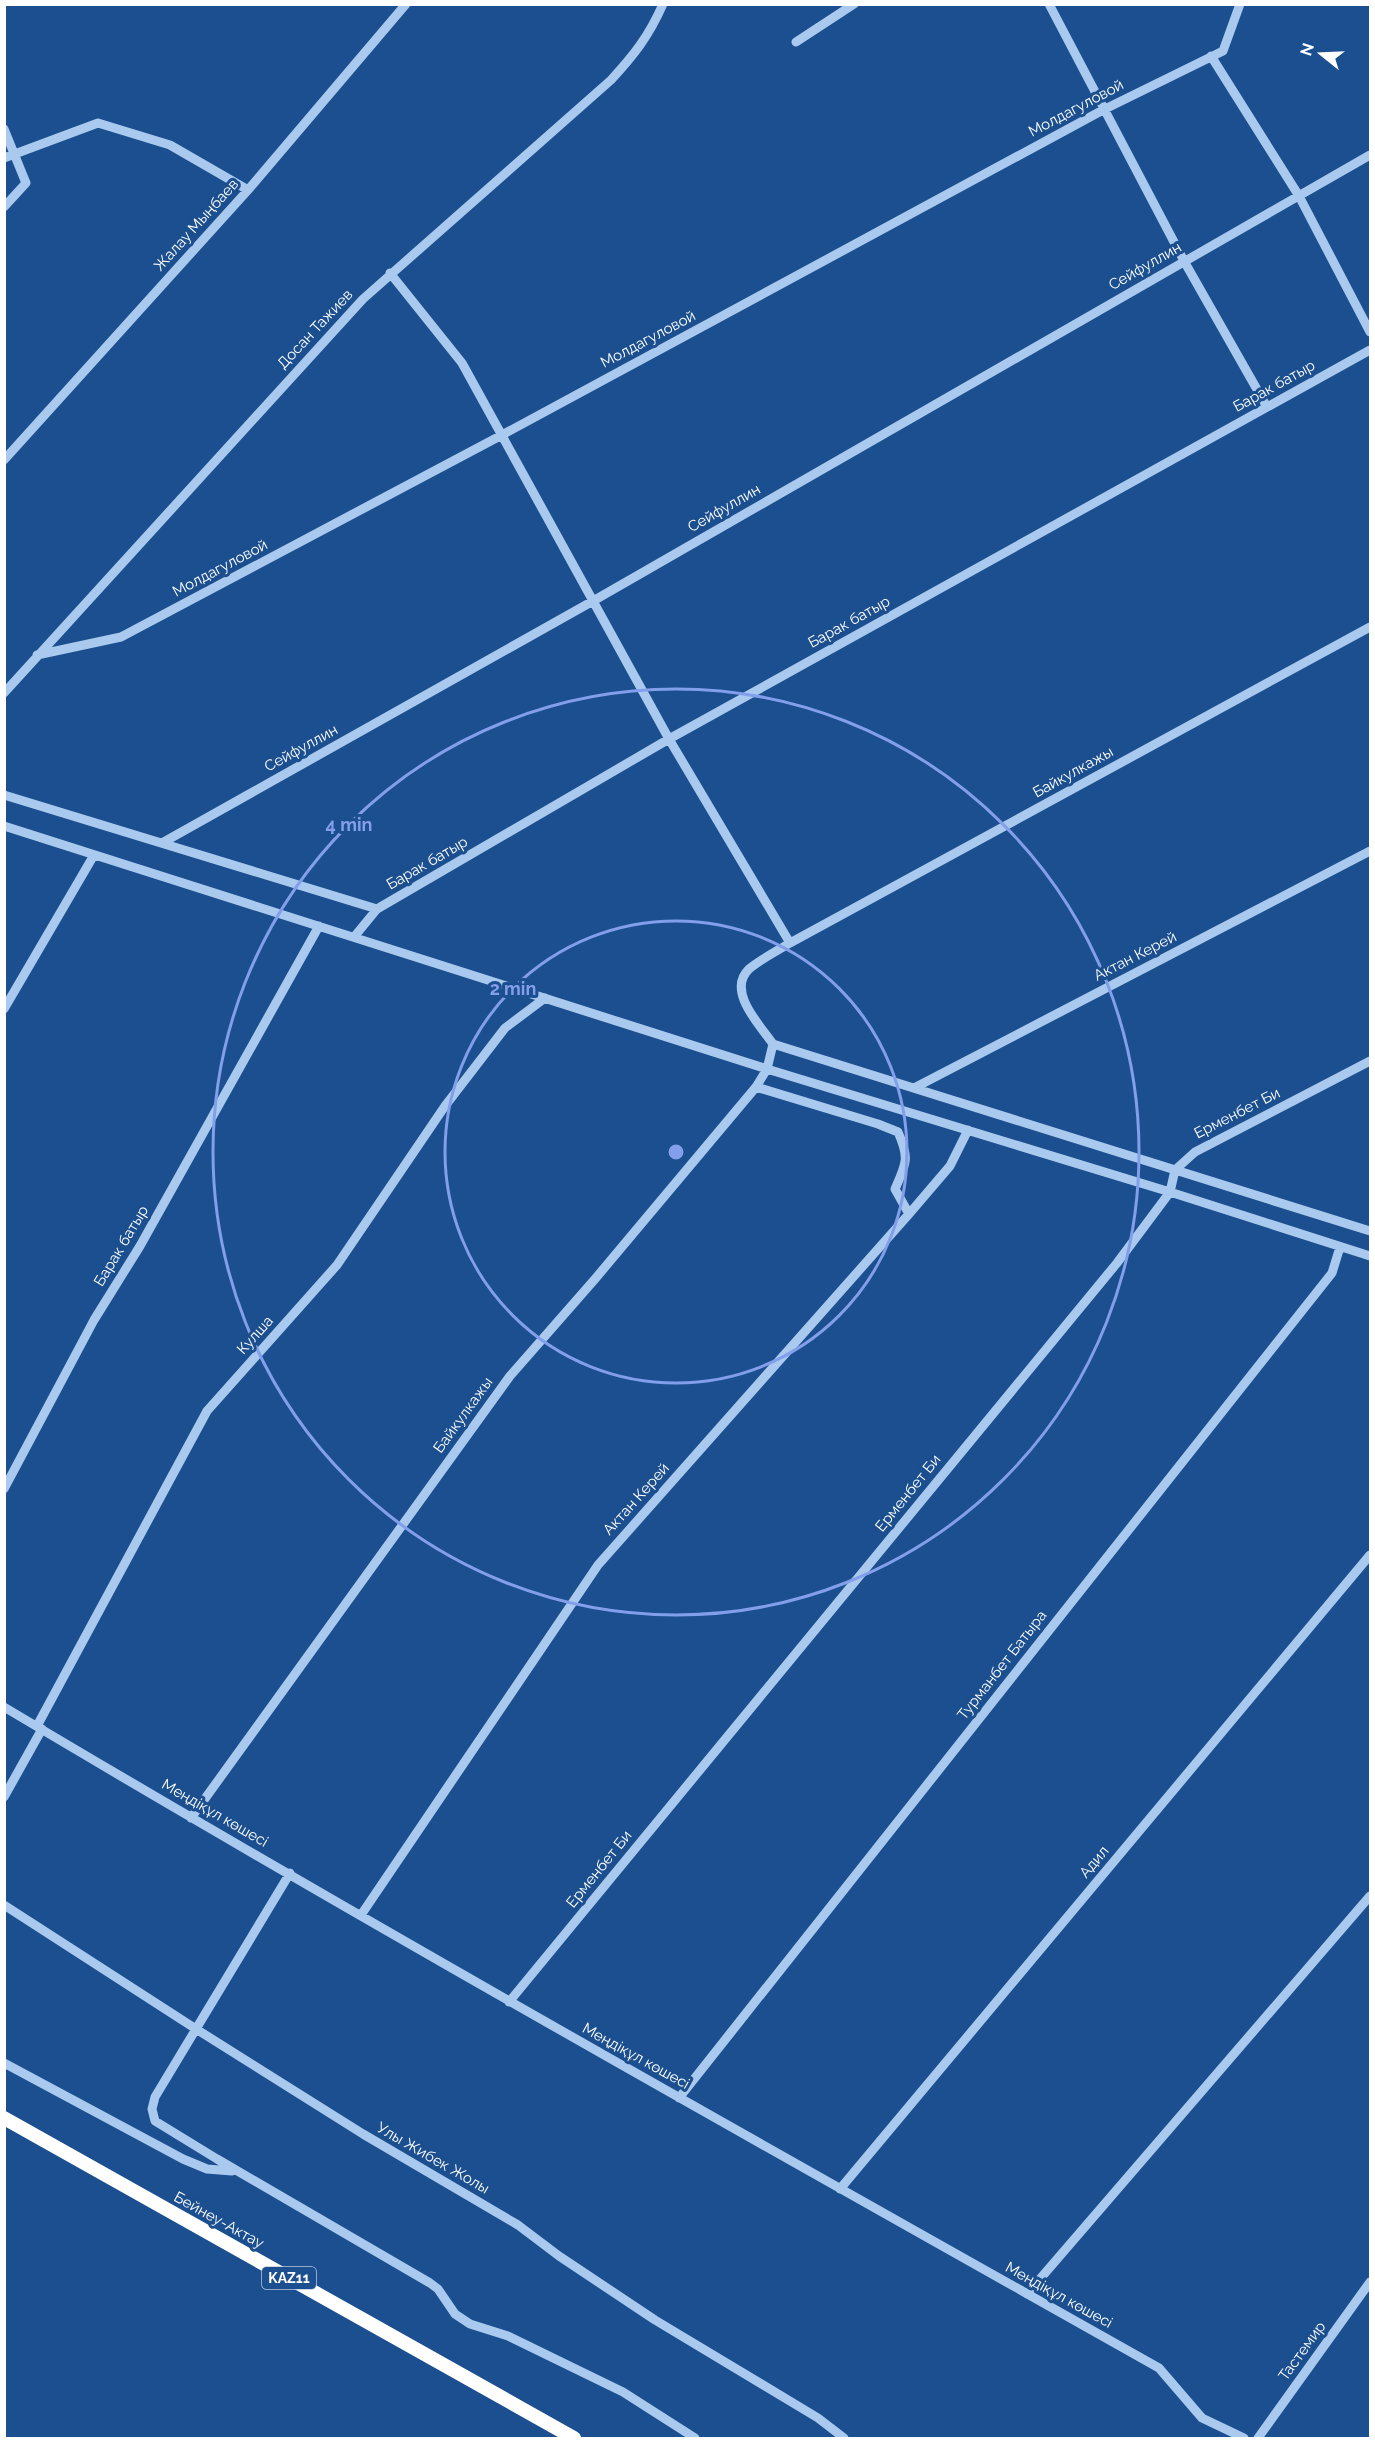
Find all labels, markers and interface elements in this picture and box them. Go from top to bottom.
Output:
north arrow [1291,24,1351,84]
text: N [1296,41,1318,58]
street label: Молдагуловой [1025,75,1127,141]
street label: Жалау Мыңбаев [150,175,242,275]
street label: Сейфуллин [1105,238,1185,294]
street label: Досан Тажиев [274,286,356,372]
street label: Молдагуловой [597,306,699,372]
street label: Барак батыр [1230,356,1318,416]
street label: Сейфуллин [684,480,764,536]
street label: Молдагуловой [169,535,271,601]
street label: Барак батыр [805,592,893,652]
street label: Сейфуллин [261,720,341,776]
street label: Байкулкажы [1030,742,1116,802]
text: 4 min [326,814,372,835]
street label: Барак батыр [383,833,471,893]
street label: Актан Керей [1091,927,1179,985]
text: 2 min [490,978,536,999]
street label: Ерменбет Би [1191,1084,1283,1142]
centre of rings [666,1142,686,1162]
street label: Барак батыр [90,1202,152,1290]
street label: Кулша [233,1312,277,1358]
street label: Байкулкажы [429,1374,497,1456]
street label: Ерменбет Би [871,1451,945,1535]
street label: Актан Керей [599,1459,673,1539]
street label: Турманбет Батыра [954,1607,1050,1723]
street label: Меңдіқұл көшесі [159,1775,271,1851]
street label: Ерменбет Би [562,1827,636,1911]
street label: Адил [1075,1842,1113,1882]
street label: Меңдіқұл көшесі [579,2019,693,2093]
street label: Улы Жибек Жолы [374,2118,492,2198]
street label: Бейнеу-Актау [171,2188,267,2252]
street label: Меңдіқұл көшесі [1002,2258,1116,2332]
road number: KAZ11 [262,2267,316,2289]
street label: Тастемир [1275,2318,1329,2384]

